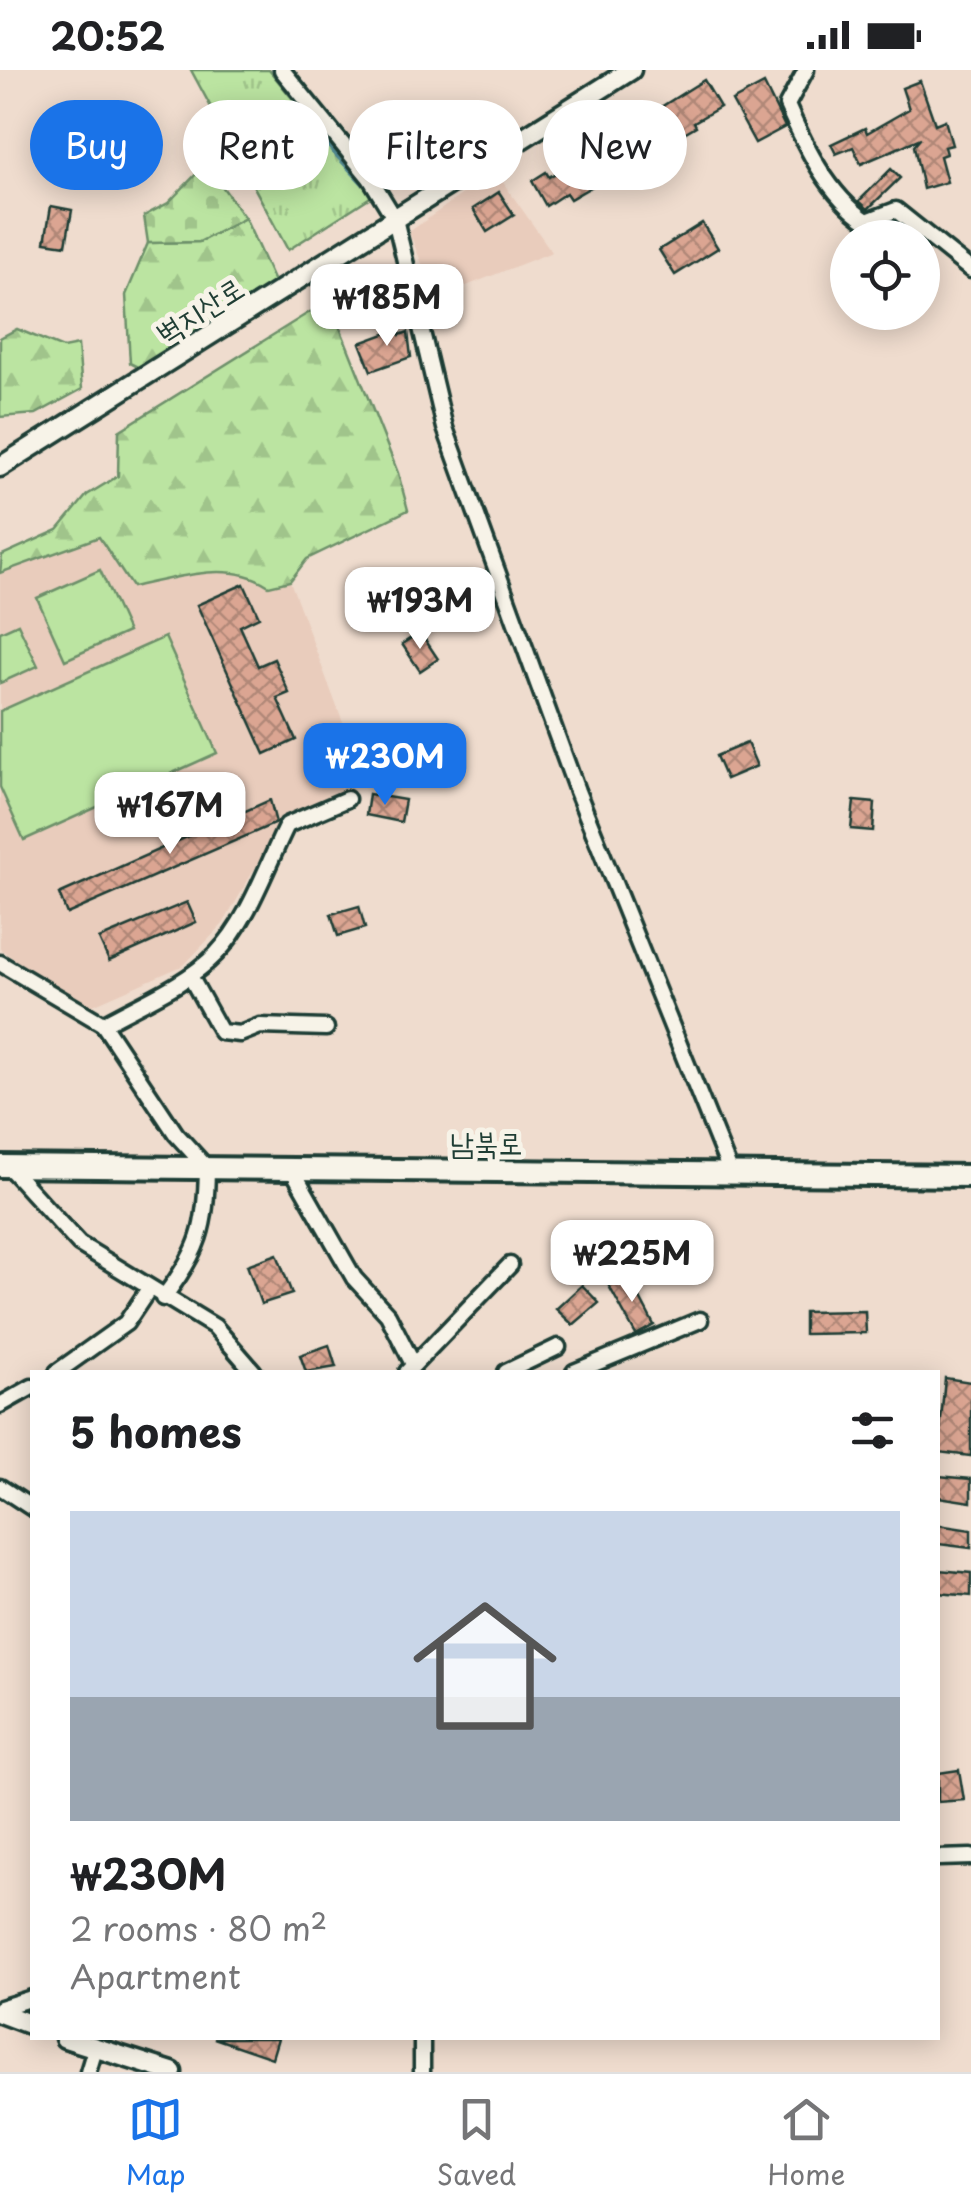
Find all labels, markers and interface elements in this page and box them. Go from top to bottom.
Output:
text: 20:52 [50,7,165,64]
chip: Buy [30,100,163,190]
chip: Rent [183,100,329,190]
chip: Filters [349,100,523,190]
chip: New [543,100,687,190]
map controls [830,220,940,330]
button: locate [830,220,940,330]
street label: 벽지산로 [146,264,252,354]
pin: ₩185M [317,264,457,349]
text: ₩185M [332,272,442,320]
pin: ₩193M [350,567,490,652]
text: ₩193M [367,575,473,623]
pin: ₩230M [315,723,455,808]
text: ₩230M [325,731,445,779]
pin: ₩167M [100,772,240,857]
text: ₩167M [116,780,224,828]
street label: 남북로 [450,1119,522,1164]
pin: ₩225M [562,1220,702,1305]
text: ₩225M [573,1228,691,1276]
text: 5 homes [70,1399,242,1462]
icon: filters [845,1403,900,1458]
icon: home [395,1576,575,1756]
text: ₩230M [70,1841,227,1904]
text: 2 rooms · 80 m² [70,1904,327,1952]
text: Apartment [70,1952,241,2000]
tab: Map [126,2092,185,2195]
tab: Saved [437,2092,516,2195]
tab: Home [767,2092,845,2195]

